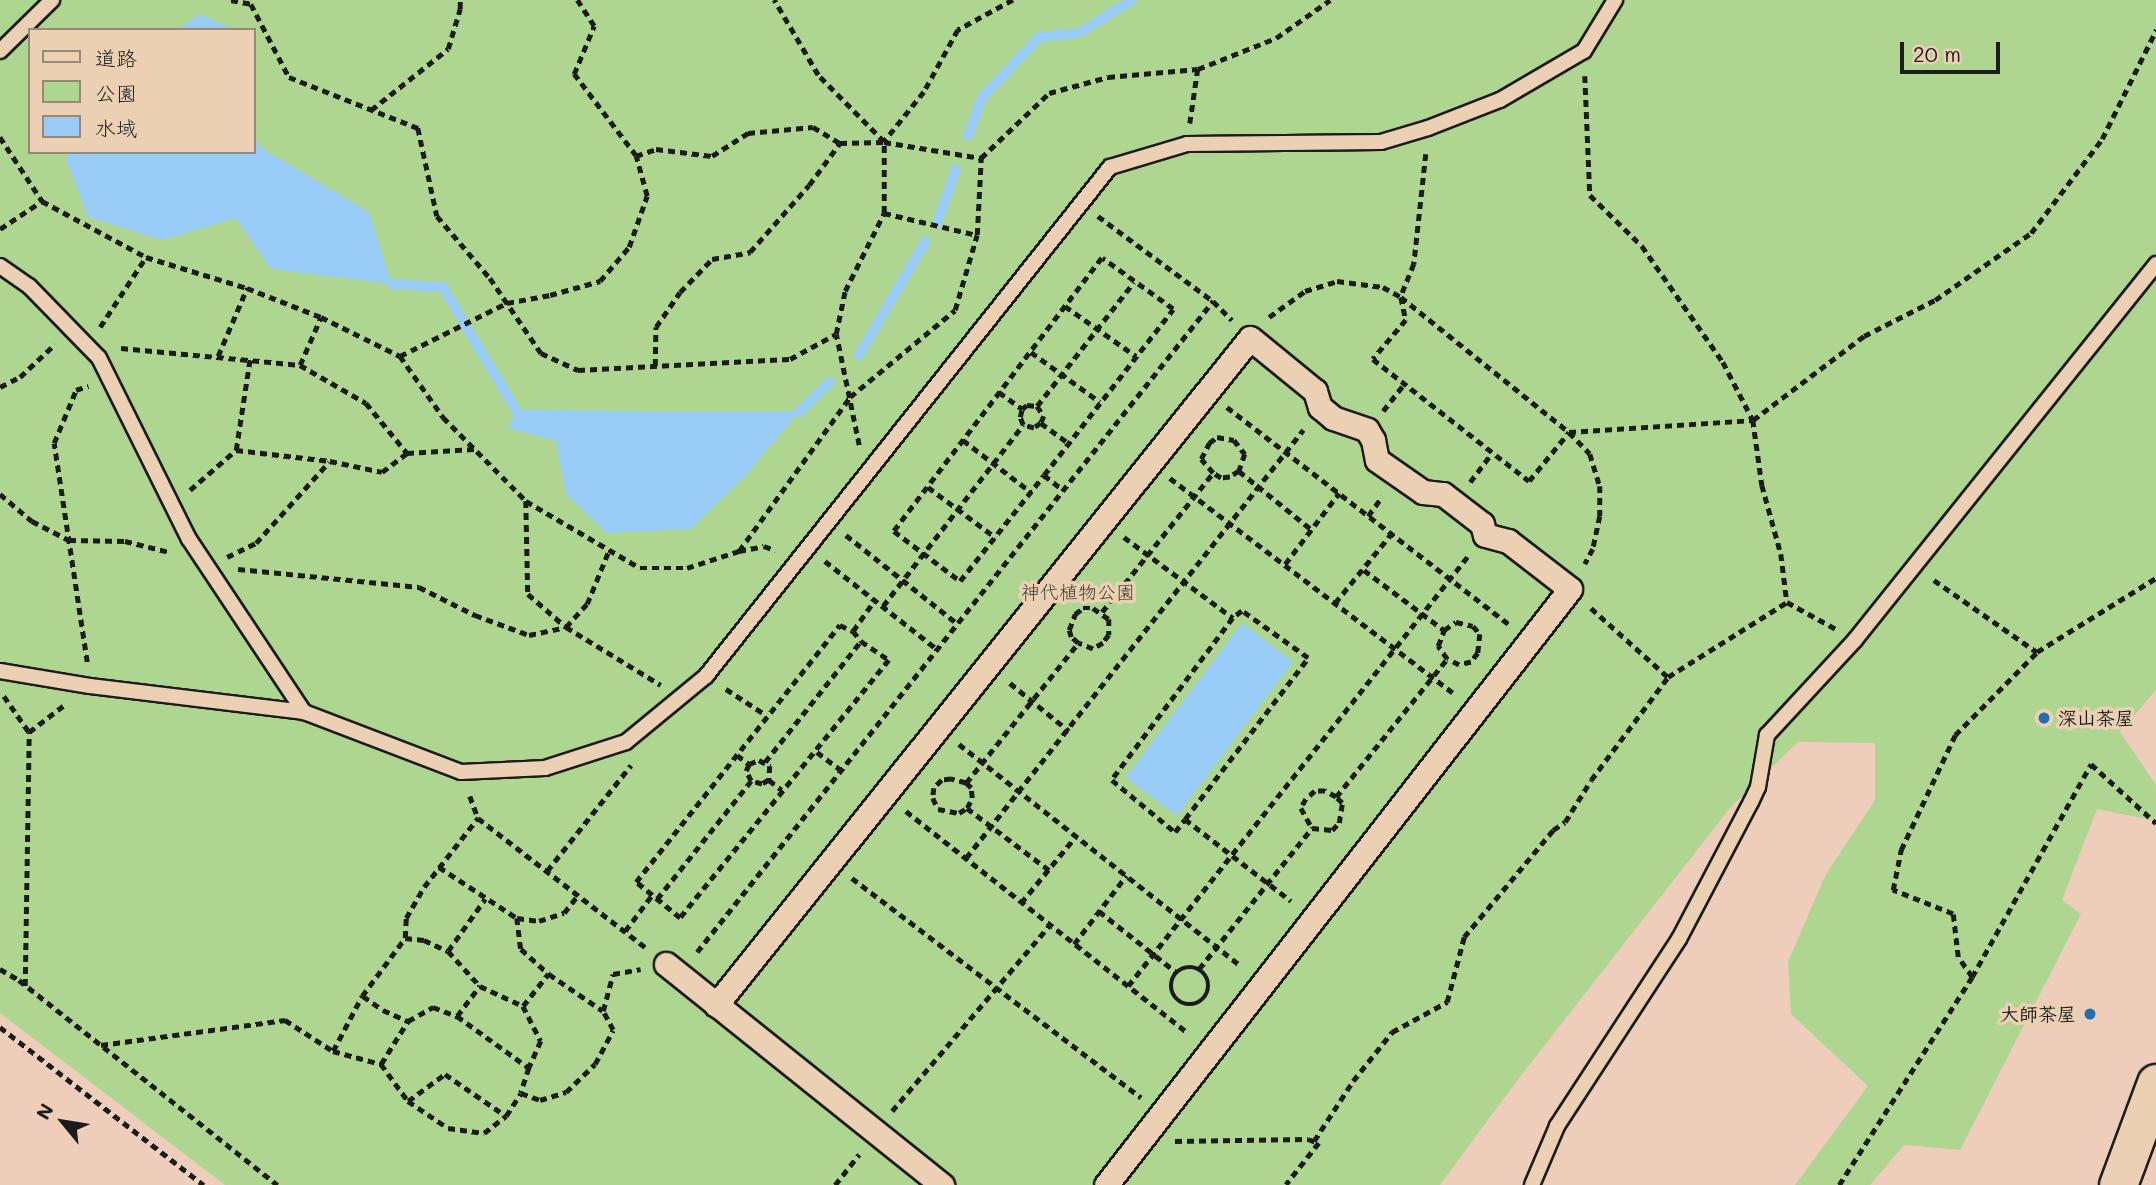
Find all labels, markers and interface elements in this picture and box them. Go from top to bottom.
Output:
legend [28,28,256,154]
scale bar [1904,28,2004,72]
text: 20 m [1913,40,1961,67]
text: 道路 [95,44,137,71]
text: 公園 [95,79,137,106]
text: 水域 [95,114,137,141]
park label: 神代植物公園 [1021,581,1135,603]
place label: 深山茶屋 [2058,707,2134,729]
marker: 深山茶屋 [2036,710,2052,726]
place label: 大師茶屋 [2000,1003,2076,1025]
marker: 大師茶屋 [2082,1006,2098,1022]
north arrow [28,1087,98,1157]
text: N [30,1099,59,1124]

